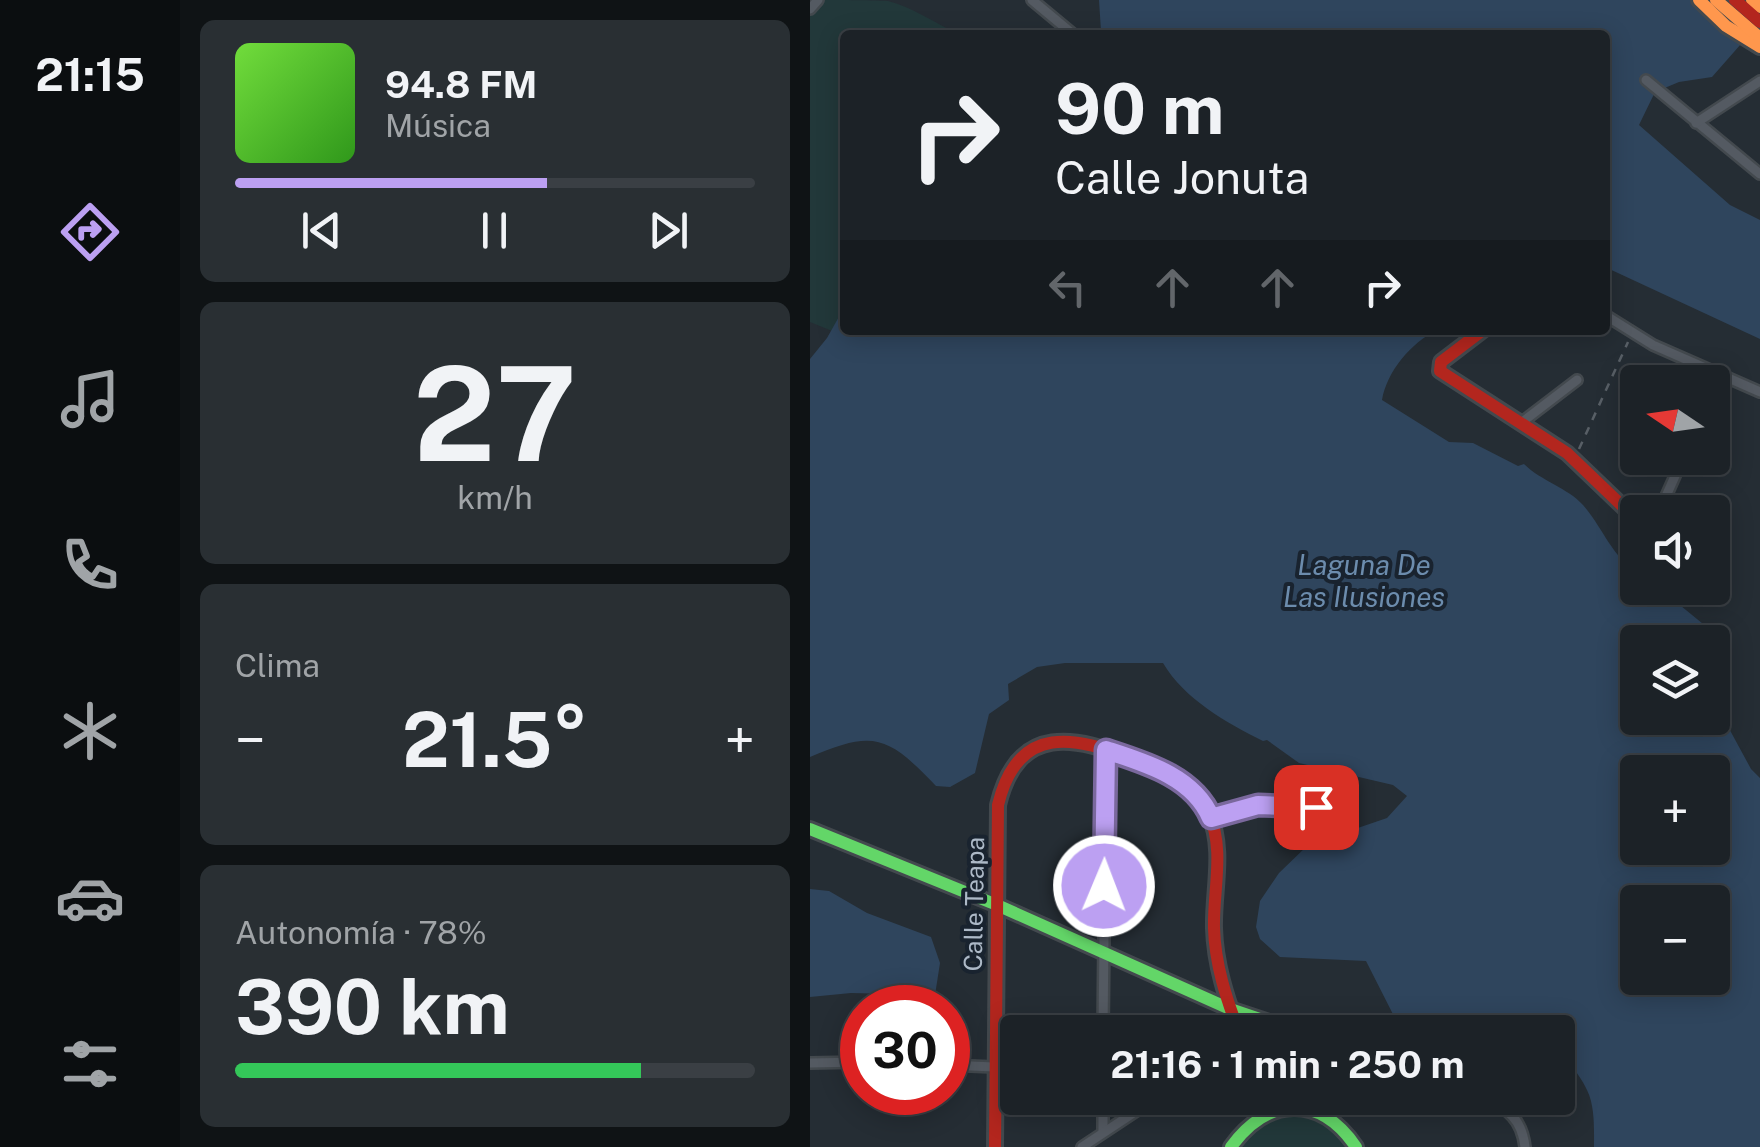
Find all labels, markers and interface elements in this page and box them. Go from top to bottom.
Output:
text: 21:15 [35,48,145,101]
text: 94.8 FM [385,62,537,107]
text: 90 m [1055,67,1225,150]
icon: right [890,70,1020,200]
text: Música [385,107,491,144]
text: Calle Jonuta [1055,151,1309,204]
icon: directions [55,197,125,267]
icon: previous [294,203,349,258]
icon: pause [467,203,522,258]
icon: next [641,203,696,258]
icon: left [1040,260,1095,315]
icon: ahead [1145,260,1200,315]
icon: ahead [1250,260,1305,315]
icon: right [1355,260,1410,315]
text: 27 [413,338,577,490]
icon: music [55,364,125,434]
north arrow [1620,365,1730,475]
map controls [1620,365,1730,995]
text: km/h [457,479,533,516]
button: sound [1620,495,1730,605]
icon: phone [55,530,125,600]
water label: Laguna De Las Ilusiones [1283,548,1445,613]
button: layers [1620,625,1730,735]
text: Clima [235,647,320,684]
icon: climate [55,696,125,766]
text: 21.5° [402,696,588,784]
text: − [235,708,266,772]
text: + [725,708,755,772]
button: + [1620,755,1730,865]
pin [1274,765,1359,850]
icon: arrive [1289,780,1344,835]
position arrow [1052,834,1156,938]
street label: Calle Teapa [958,836,990,972]
icon: car [55,863,125,933]
button: − [1620,885,1730,995]
text: Autonomía · 78% [235,914,487,951]
text: 390 km [235,963,510,1051]
speed limit sign: 30 [840,985,970,1115]
icon: filters [55,1029,125,1099]
text: 21:16 · 1 min · 250 m [1110,1042,1465,1087]

